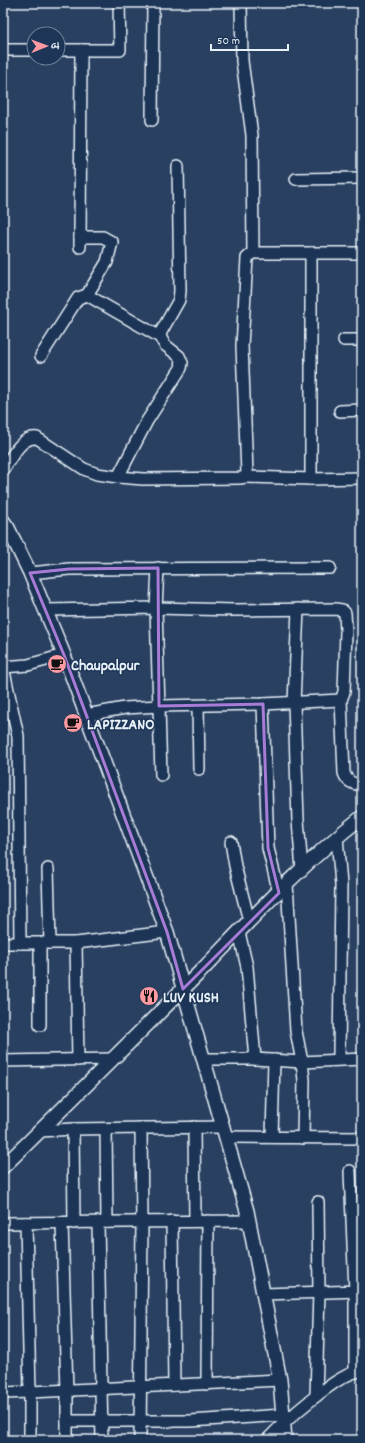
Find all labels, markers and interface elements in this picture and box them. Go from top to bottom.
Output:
north arrow [26,26,66,66]
scale bar [211,26,288,52]
text: 50 m [217,33,240,50]
text: उ [46,42,62,50]
cafe icon: Chaupalpur [46,653,68,675]
place label: Chaupalpur [71,655,141,678]
cafe icon: LAPIZZANO [62,712,84,734]
place label: LAPIZZANO [87,714,154,737]
restaurant icon: LUV KUSH [138,985,160,1007]
place label: LUV KUSH [163,987,219,1010]

